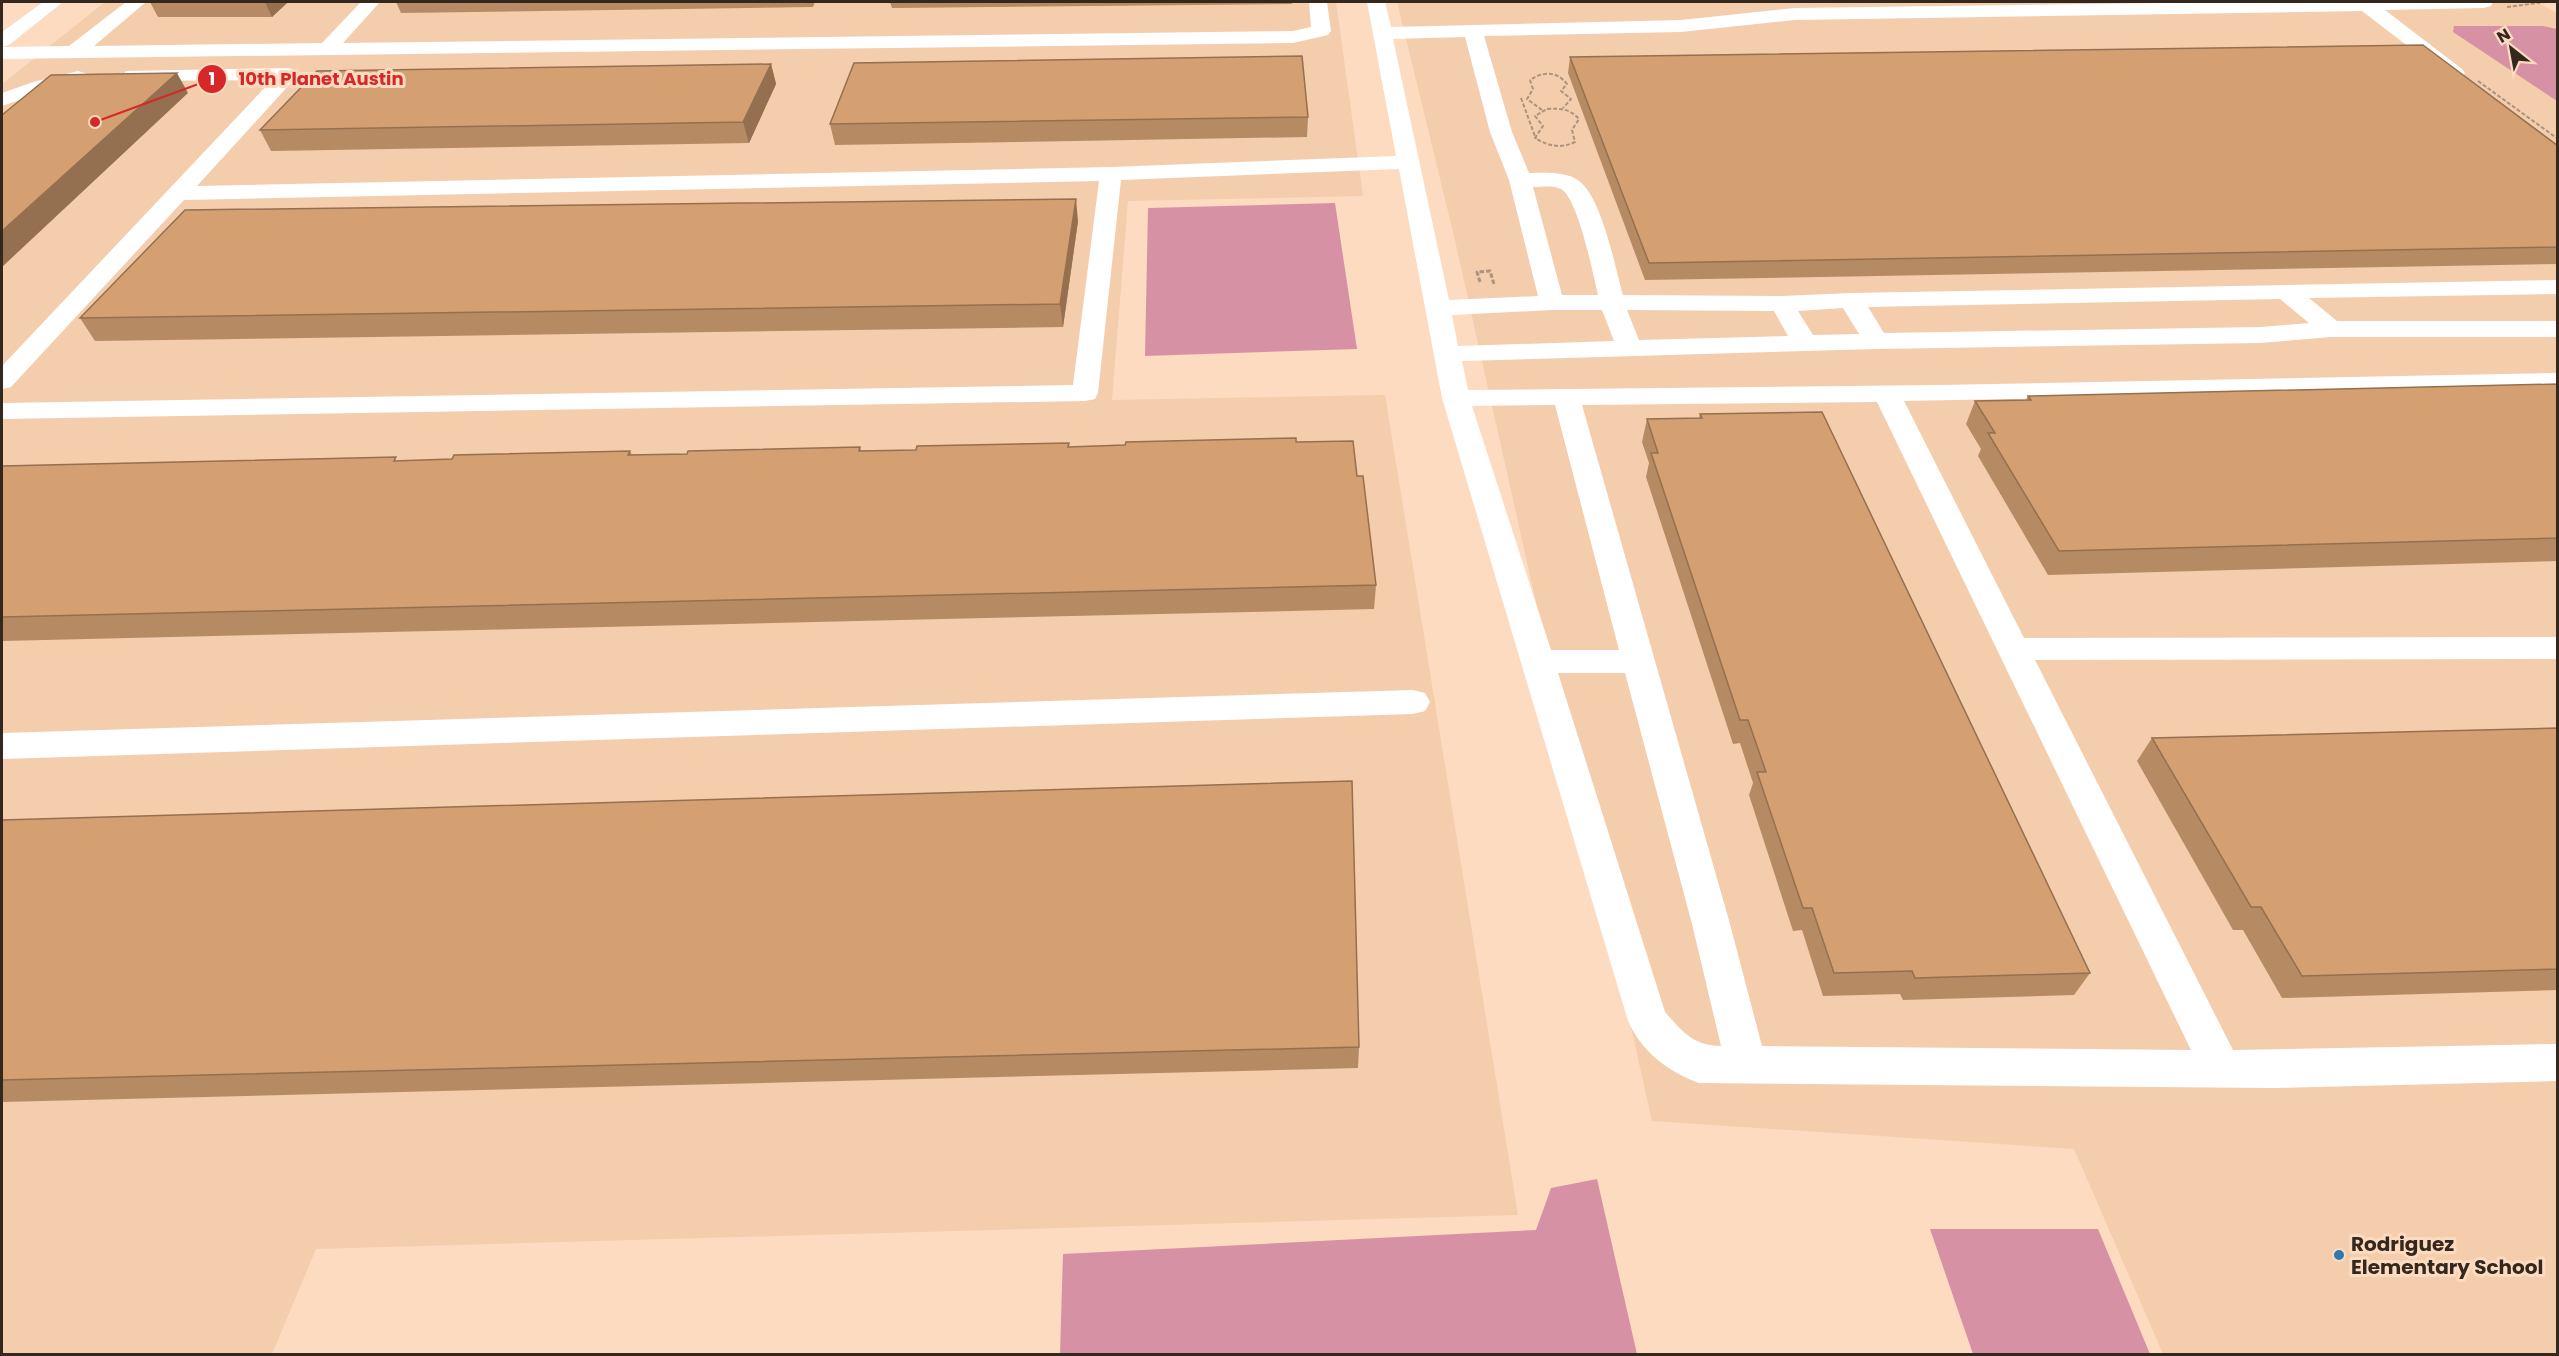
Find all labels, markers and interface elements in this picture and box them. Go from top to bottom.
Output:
north arrow [2481,18,2541,78]
text: N [2492,23,2515,49]
callout: 10th Planet Austin [197,61,416,97]
text: 1 [209,66,215,91]
text: 10th Planet Austin [238,66,404,91]
place label: Rodriguez Elementary School [2351,1230,2543,1281]
marker: Rodriguez Elementary School [2332,1248,2346,1262]

